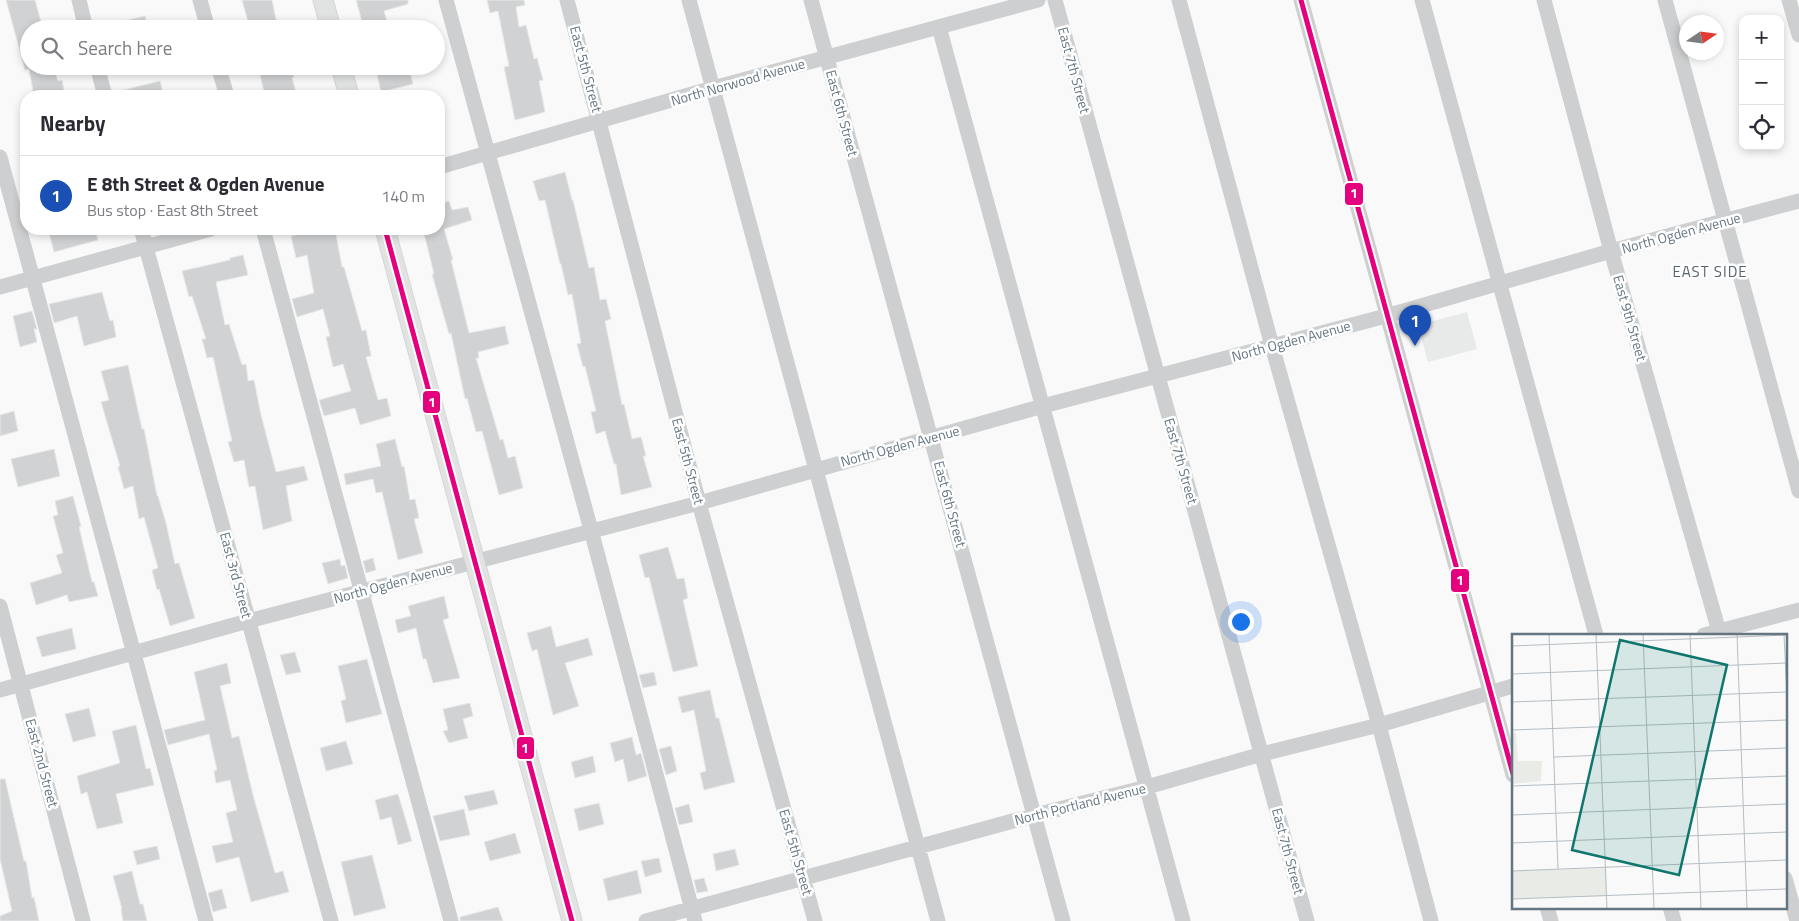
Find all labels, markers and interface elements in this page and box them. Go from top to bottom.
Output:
north arrow [1679,15,1724,60]
map controls [1739,15,1784,150]
button: + [1739,15,1784,60]
search box [20,20,445,75]
street label: East 5th Street [565,23,608,115]
street label: East 7th Street [1053,24,1096,116]
text: Search here [78,33,172,62]
icon: search [38,34,66,62]
street label: North Norwood Avenue [668,52,807,111]
button: − [1739,60,1784,105]
street label: East 6th Street [821,67,864,159]
button: locate [1739,105,1784,150]
text: Nearby [40,107,105,139]
text: E 8th Street & Ogden Avenue [87,169,324,198]
line badge: 1 [1344,182,1364,206]
text: 1 [1350,182,1358,203]
text: 1 [52,184,60,208]
text: 140 m [381,184,425,208]
text: Bus stop · East 8th Street [87,198,258,222]
street label: North Ogden Avenue [1619,207,1743,259]
district label: EAST SIDE [1672,260,1748,283]
street label: East 9th Street [1608,272,1653,363]
pin: 1 [1399,305,1431,346]
street label: North Ogden Avenue [1229,315,1353,367]
line badge: 1 [422,390,441,414]
text: 1 [428,391,436,412]
street label: East 5th Street [667,415,710,507]
street label: East 7th Street [1159,415,1204,506]
street label: North Ogden Avenue [838,420,962,472]
street label: East 6th Street [929,458,972,550]
street label: East 3rd Street [215,529,258,620]
street label: North Ogden Avenue [331,557,455,609]
line badge: 1 [1450,568,1470,593]
text: 1 [1456,569,1464,590]
your location [1228,609,1254,635]
inset map [1512,634,1786,908]
street label: East 2nd Street [21,716,64,810]
line badge: 1 [516,736,535,760]
text: 1 [521,737,529,758]
street label: North Portland Avenue [1012,777,1148,830]
street label: East 7th Street [1267,805,1310,897]
street label: East 5th Street [774,806,819,897]

